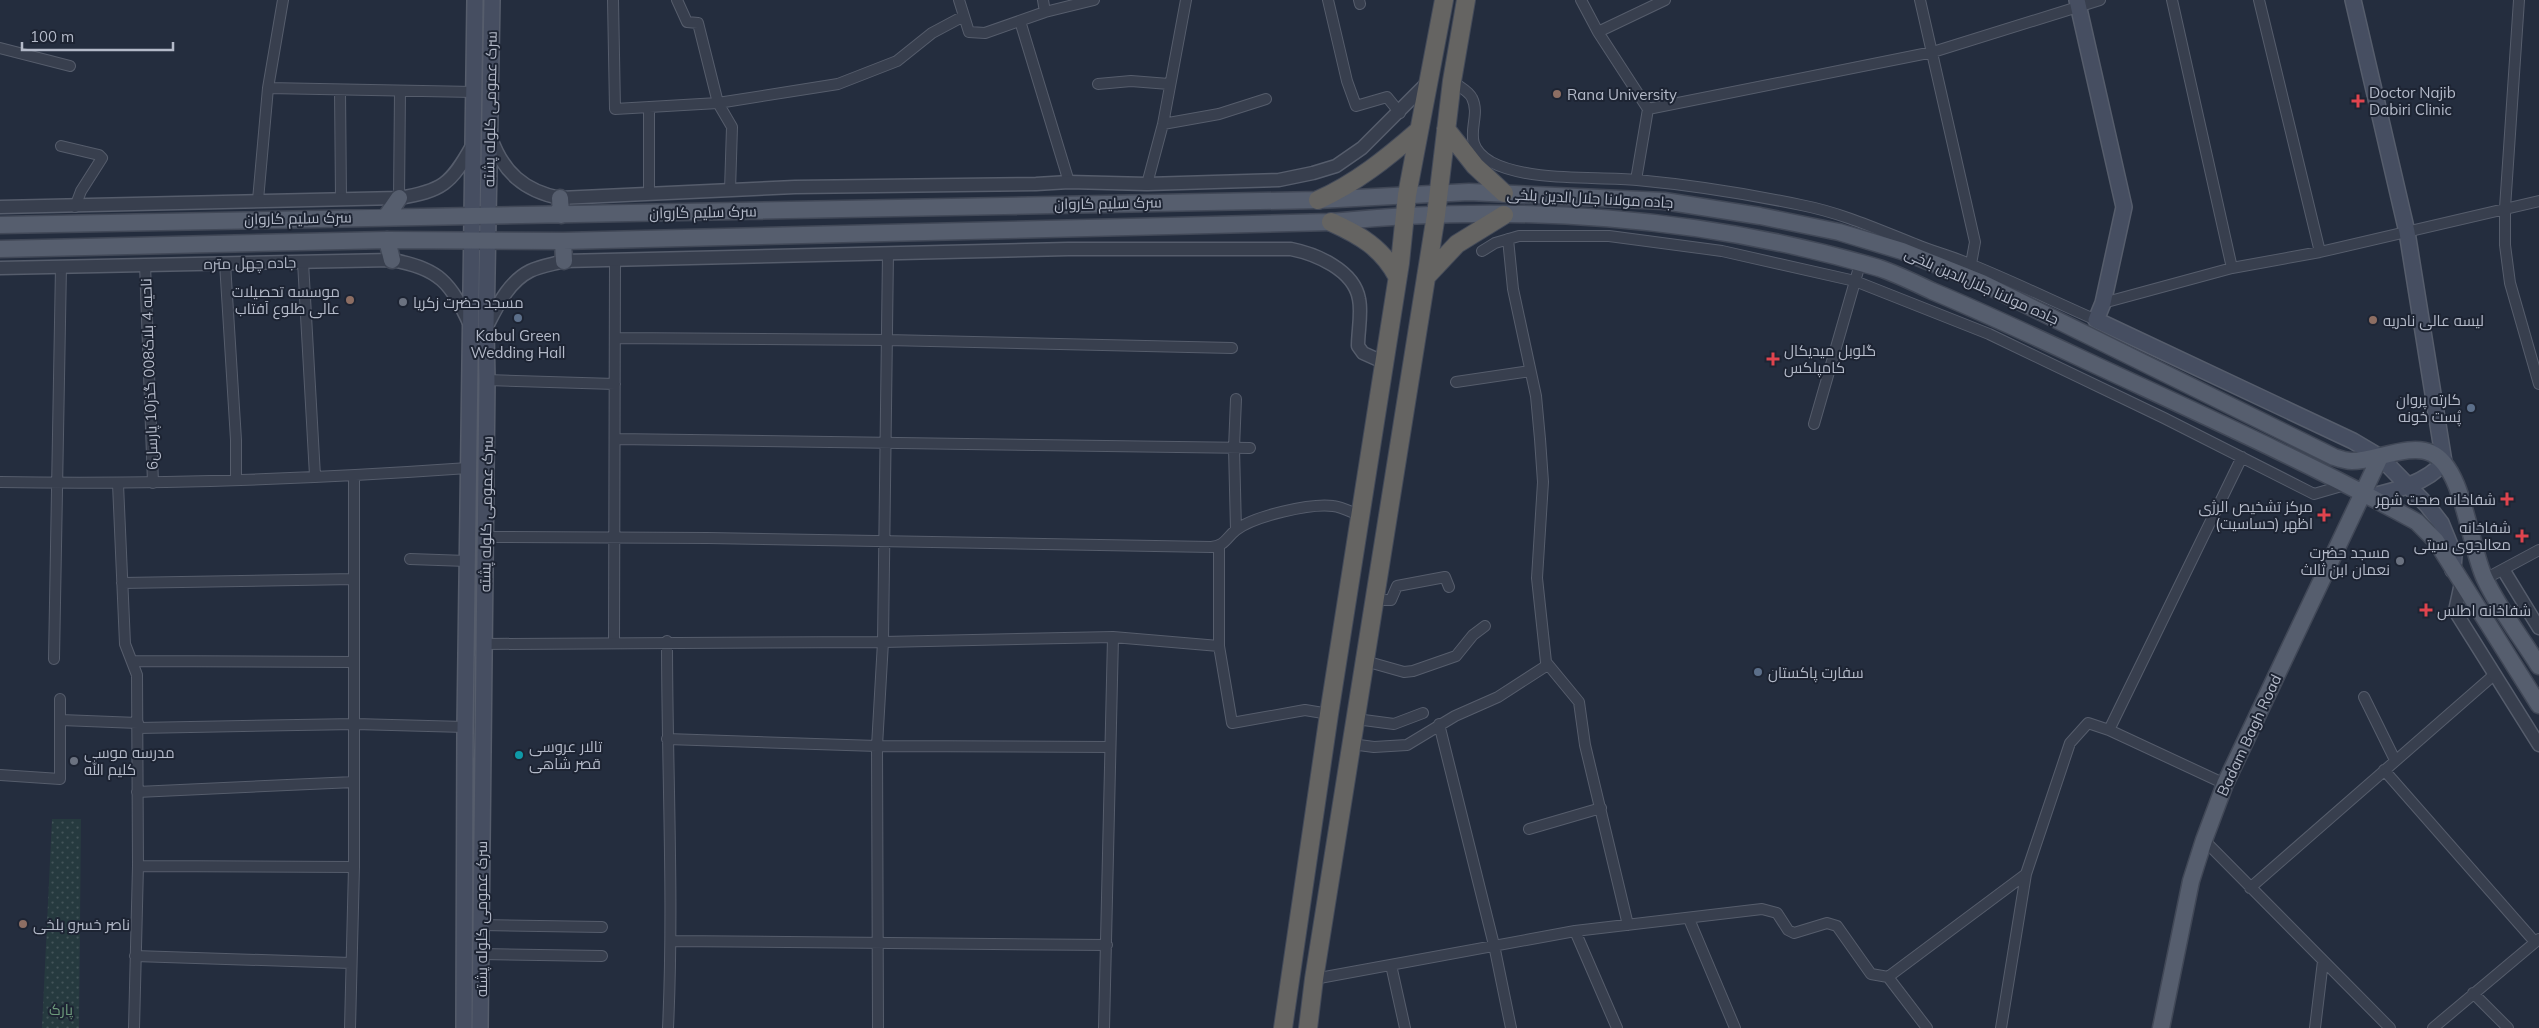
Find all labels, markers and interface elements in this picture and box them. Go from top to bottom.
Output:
scale bar [22,20,174,52]
text: 100 m [30,27,74,46]
street label: سرک عمومی کلوله پشته [479,31,502,187]
place label: Doctor Najib Dabiri Clinic [2369,83,2456,119]
place label: Rana University [1567,85,1677,104]
marker: Rana University [1551,88,1563,100]
marker: Doctor Najib Dabiri Clinic [2351,94,2365,108]
street label: جاده مولانا جلال‌الدین بلخی [1506,184,1674,213]
street label: سرک سلیم کاروان [1054,193,1162,214]
street label: سرک سلیم کاروان [649,202,757,223]
street label: سرک سلیم کاروان [244,208,352,229]
street label: جاده مولانا جلال‌الدین بلخی [1902,243,2062,330]
street label: جاده چهل متره [204,253,296,274]
street label: ناحیه 4 بلاک008 گذر10 پارسل6 [136,278,163,470]
place label: موسسه تحصیلات عالی طلوع آفتاب [232,282,340,320]
place label: مسجد حضرت زکریا [413,293,524,312]
marker: موسسه تحصیلات عالی طلوع آفتاب [344,294,356,306]
marker: مسجد حضرت زکریا [397,296,409,308]
place label: لیسه عالی نادریه [2383,311,2484,331]
marker: Kabul Green Wedding Hall [512,312,524,324]
marker: لیسه عالی نادریه [2367,314,2379,326]
place label: Kabul Green Wedding Hall [471,326,565,362]
place label: گلوبل میدیکال کامپلکس [1784,341,1876,378]
marker: گلوبل میدیکال کامپلکس [1766,352,1780,366]
place label: کارته پروان پُست خونه [2396,390,2461,427]
marker: کارته پروان پُست خونه [2465,402,2477,414]
street label: سرک عمومی کلوله پشته [475,436,498,592]
place label: شفاخانه صحت شهر [2375,490,2496,510]
marker: شفاخانه صحت شهر [2500,492,2514,506]
place label: مرکز تشخیص الرژی (حساسیت) اظهر [2198,497,2313,534]
marker: مرکز تشخیص الرژی (حساسیت) اظهر [2317,508,2331,522]
place label: شفاخانه معالجوی سیتی [2414,518,2511,555]
marker: شفاخانه معالجوی سیتی [2515,529,2529,543]
place label: مسجد حضرت نعمان ابن ثالث [2301,543,2390,580]
marker: مسجد حضرت نعمان ابن ثالث [2394,555,2406,567]
place label: شفاخانه اطلس [2437,601,2531,621]
marker: شفاخانه اطلس [2419,603,2433,617]
place label: سفارت پاکستان [1768,663,1864,683]
marker: سفارت پاکستان [1752,666,1764,678]
street label: Badam Bagh Road [2212,671,2286,799]
place label: تالار عروسی قصر شاهی [529,737,602,774]
place label: مدرسه موسی کلیم الله [84,743,175,780]
marker: تالار عروسی قصر شاهی [513,749,525,761]
marker: مدرسه موسی کلیم الله [68,755,80,767]
street label: سرک عمومی کلوله پشته [472,841,492,997]
place label: ناصر خسرو بلخی [33,915,130,935]
marker: ناصر خسرو بلخی [17,918,29,930]
park label: پارک [49,1000,73,1020]

